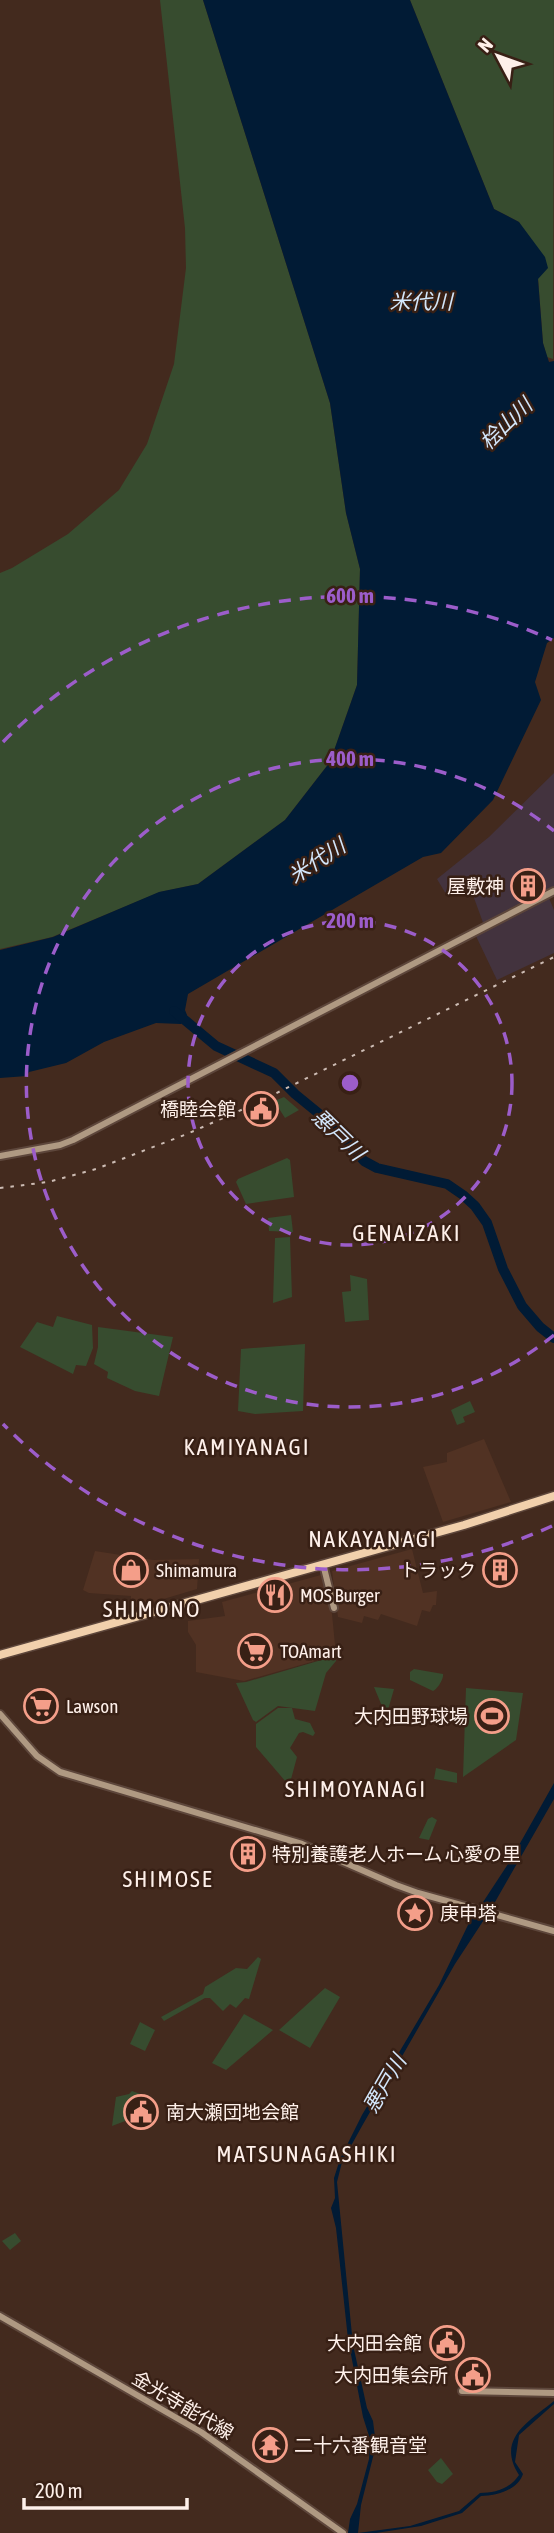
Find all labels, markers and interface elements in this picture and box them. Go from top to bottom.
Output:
north arrow [463,21,533,91]
text: N [473,33,497,56]
water label: 米代川 [390,289,454,313]
water label: 桧山川 [474,391,538,454]
text: 600 m [326,583,374,607]
text: 400 m [325,746,374,770]
water label: 米代川 [284,832,351,887]
building icon: 屋敷神 [509,867,547,905]
place label: 屋敷神 [447,875,504,897]
text: 200 m [326,908,374,932]
centre of rings [338,1071,362,1095]
public building icon: 橋睦会館 [242,1090,280,1128]
place label: 橋睦会館 [160,1098,236,1120]
water label: 悪戸川 [308,1104,371,1166]
district label: GENAIZAKI [352,1220,462,1246]
district label: KAMIYANAGI [183,1434,311,1460]
district label: NAKAYANAGI [308,1526,438,1552]
shop icon: Shimamura [112,1551,150,1589]
building icon: トラック [481,1551,519,1589]
place label: Shimamura [156,1559,237,1581]
place label: トラック [400,1559,476,1581]
restaurant icon: MOS Burger [256,1576,294,1614]
place label: MOS Burger [300,1584,380,1606]
district label: SHIMONO [103,1596,201,1622]
supermarket icon: TOAmart [236,1632,274,1670]
place label: TOAmart [280,1640,342,1662]
supermarket icon: Lawson [22,1687,60,1725]
place label: Lawson [66,1695,118,1717]
sports icon: 大内田野球場 [473,1697,511,1735]
place label: 大内田野球場 [354,1705,468,1727]
district label: SHIMOYANAGI [285,1776,427,1802]
building icon: 特別養護老人ホーム 心愛の里 [229,1835,267,1873]
place label: 特別養護老人ホーム 心愛の里 [272,1843,521,1865]
district label: SHIMOSE [122,1866,214,1892]
place icon: 庚申塔 [396,1894,434,1932]
place label: 庚申塔 [440,1902,497,1924]
water label: 悪戸川 [358,2048,411,2117]
public building icon: 南大瀬団地会館 [122,2093,160,2131]
place label: 南大瀬団地会館 [166,2101,299,2123]
district label: MATSUNAGASHIKI [216,2141,398,2167]
public building icon: 大内田会館 [428,2324,466,2362]
place label: 大内田会館 [327,2332,422,2354]
public building icon: 大内田集会所 [454,2356,492,2394]
place label: 大内田集会所 [334,2364,448,2386]
street label: 金光寺能代線 [128,2366,238,2444]
temple icon: 二十六番観音堂 [251,2426,289,2464]
place label: 二十六番観音堂 [294,2434,427,2456]
scale bar [24,2466,187,2510]
text: 200 m [35,2478,83,2502]

